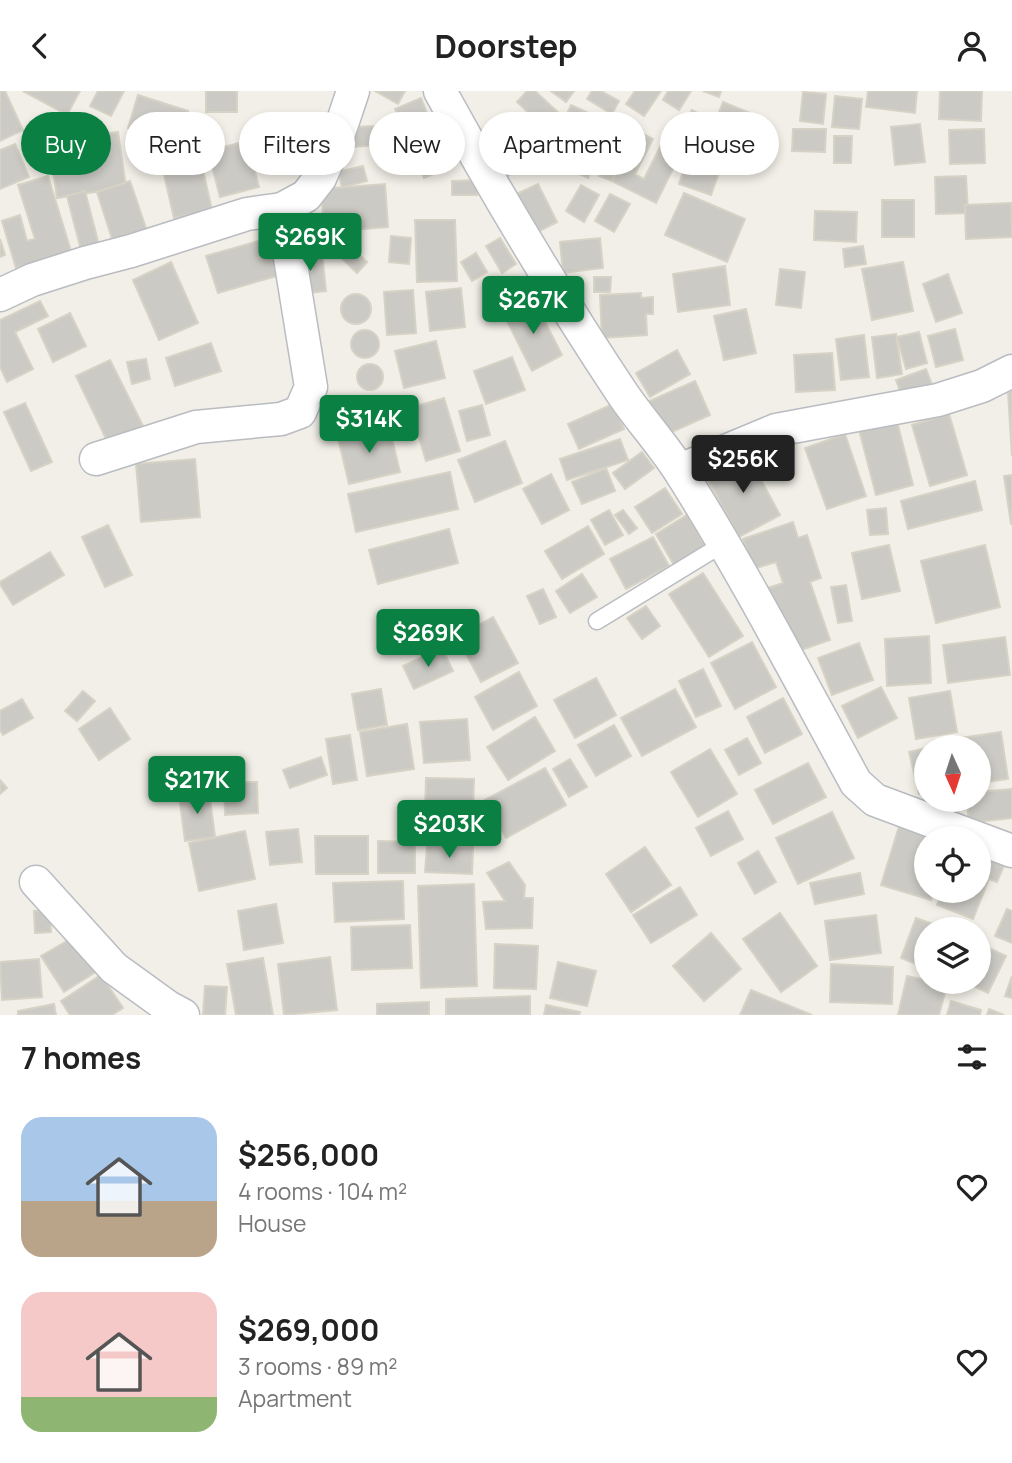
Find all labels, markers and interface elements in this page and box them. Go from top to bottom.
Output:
text: Doorstep [435,24,577,68]
icon: back [21,27,59,65]
icon: person [953,27,991,65]
chip: Buy [21,112,111,175]
chip: Rent [125,112,225,175]
chip: Filters [239,112,355,175]
chip: New [369,112,465,175]
chip: Apartment [479,112,646,175]
chip: House [660,112,779,175]
pin: $269K [261,213,359,273]
text: $269K [274,220,346,252]
pin: $267K [484,277,582,336]
text: $267K [498,283,568,315]
pin: $314K [320,395,418,455]
text: $314K [336,402,402,434]
pin: $256K [694,435,792,495]
text: $256K [708,442,778,474]
pin: $269K [379,609,477,669]
text: $269K [392,616,464,648]
north arrow [914,735,990,812]
map controls [914,735,991,994]
pin: $217K [148,757,246,816]
text: $217K [164,763,230,795]
pin: $203K [400,801,498,860]
text: $203K [413,807,485,839]
button: locate [914,826,991,903]
button: layers [914,917,991,994]
text: 7 homes [21,1037,141,1078]
icon: filters [953,1038,991,1076]
text: $256,000 [238,1134,379,1175]
icon: home [77,1145,161,1229]
icon: heart [953,1168,991,1206]
text: 4 rooms · 104 m² [238,1175,407,1207]
text: House [238,1207,307,1239]
text: $269,000 [238,1309,379,1350]
icon: home [77,1320,161,1404]
icon: heart [953,1343,991,1381]
text: 3 rooms · 89 m² [238,1350,398,1382]
text: Apartment [238,1382,352,1414]

